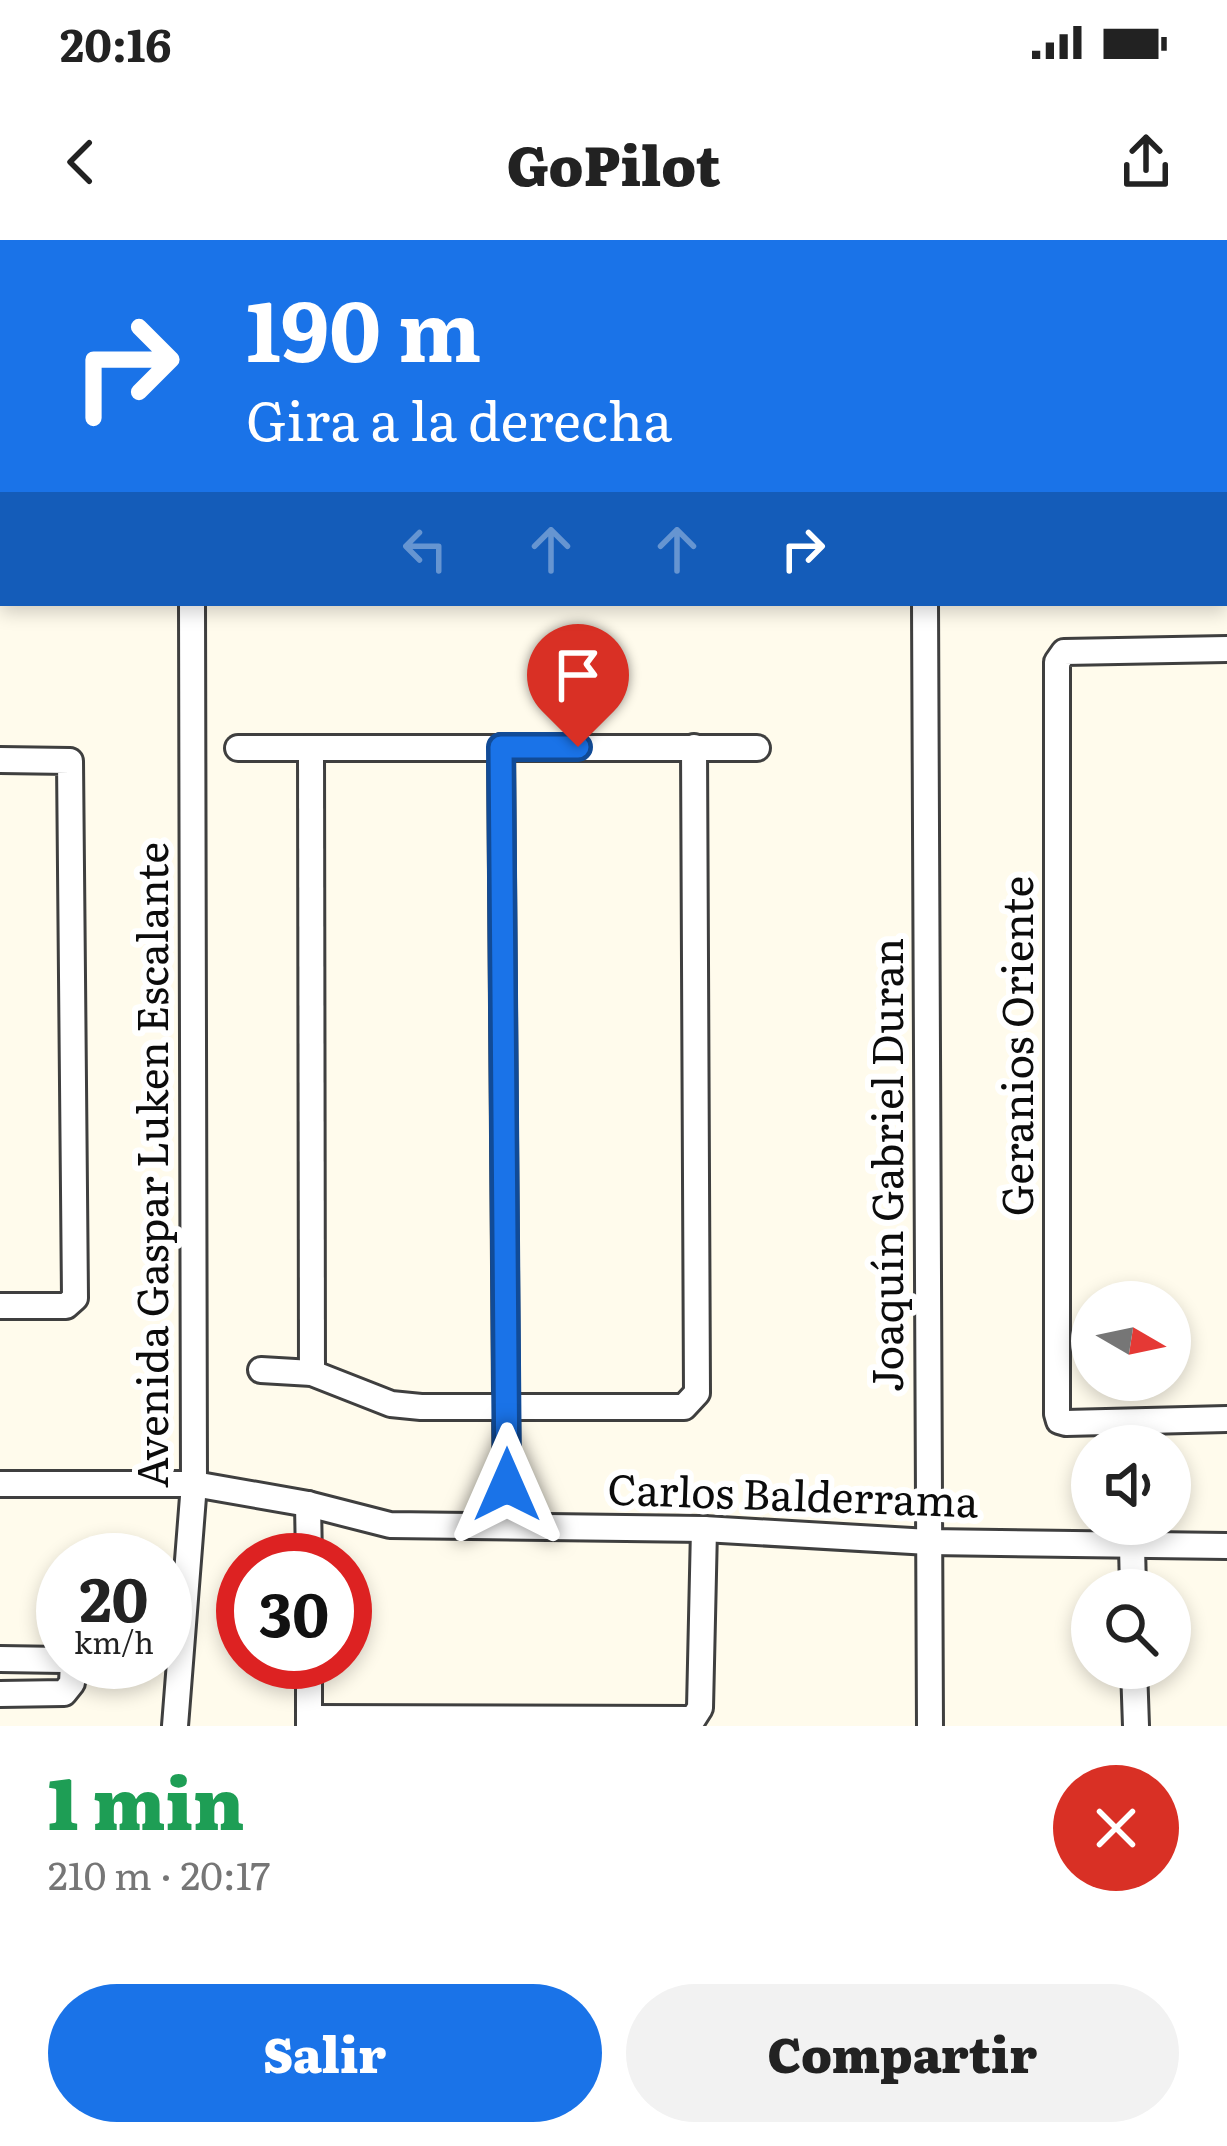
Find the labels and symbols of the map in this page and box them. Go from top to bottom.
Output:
pin [527,624,629,747]
street label: Avenida Gaspar Luken Escalante [119,842,181,1488]
street label: Geranios Oriente [984,876,1046,1216]
street label: Joaquín Gabriel Duran [854,938,916,1392]
north arrow [1071,1281,1191,1401]
position arrow [444,1422,570,1548]
street label: Carlos Balderrama [607,1456,980,1530]
speed limit sign: 30 [216,1533,372,1689]

